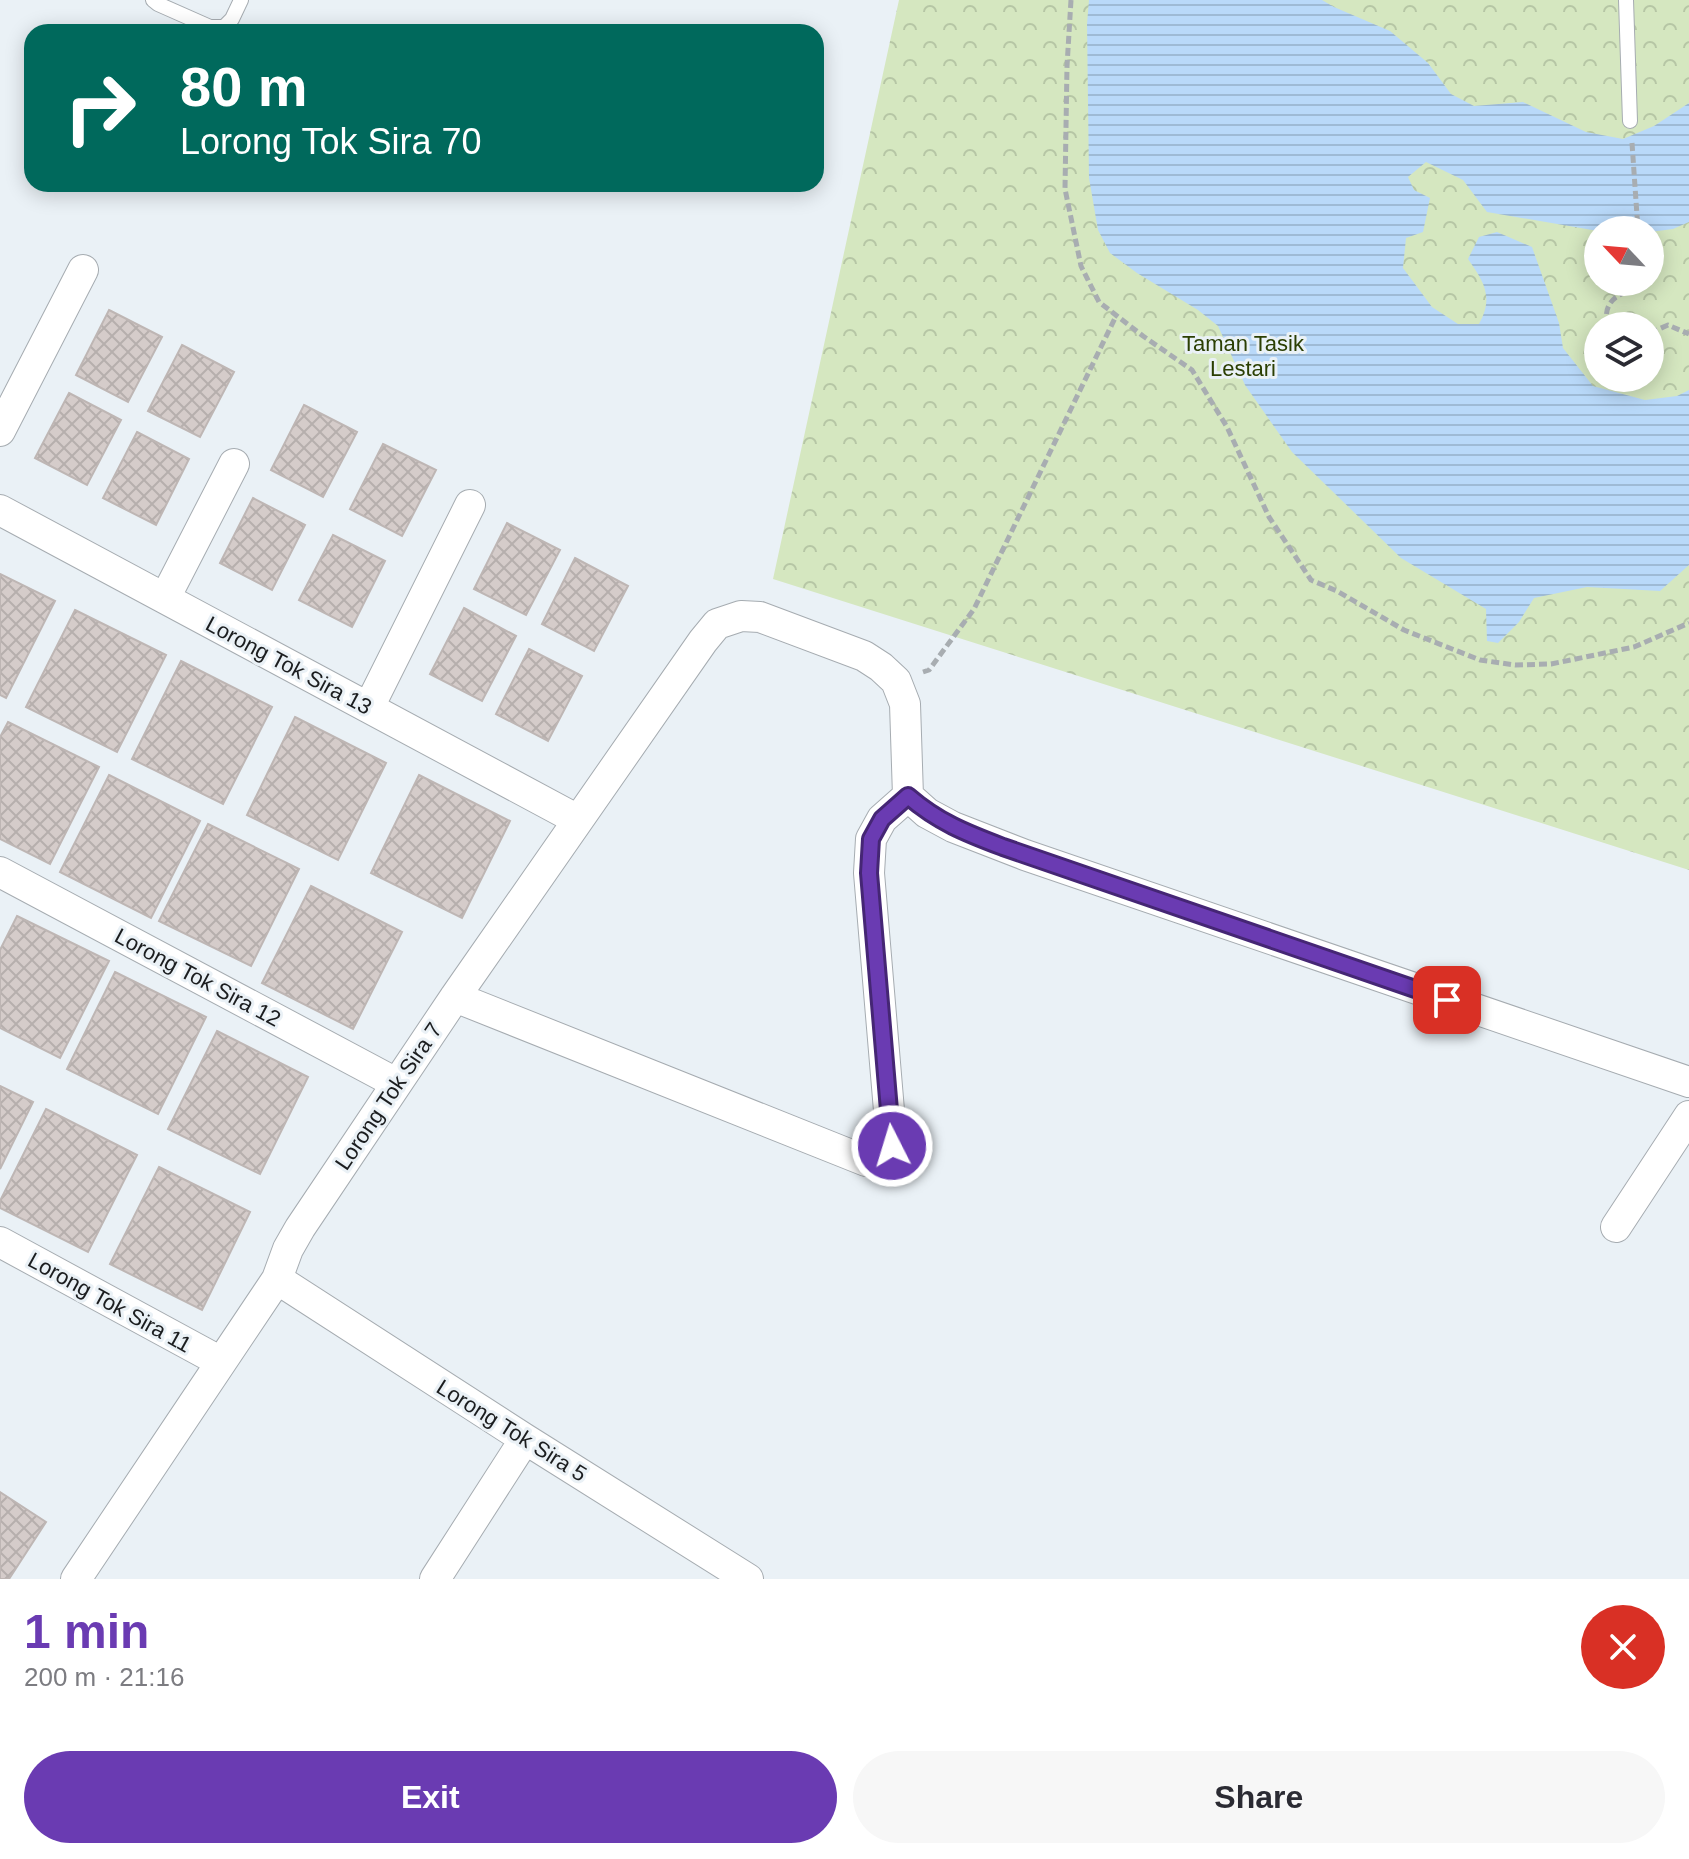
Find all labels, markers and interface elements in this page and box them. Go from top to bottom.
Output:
text: 80 m [180,55,308,118]
icon: right [48,56,152,160]
text: Lorong Tok Sira 70 [180,121,482,162]
north arrow [1584,216,1664,296]
map controls [1584,216,1664,392]
button: layers [1584,312,1664,392]
park label: Taman Tasik Lestari [1182,331,1305,381]
street label: Lorong Tok Sira 13 [202,611,376,720]
street label: Lorong Tok Sira 12 [111,923,285,1032]
pin [1413,966,1481,1034]
icon: arrive [1425,978,1469,1022]
street label: Lorong Tok Sira 7 [330,1018,447,1175]
position arrow [850,1104,934,1188]
street label: Lorong Tok Sira 11 [24,1247,196,1358]
street label: Lorong Tok Sira 5 [432,1374,591,1487]
text: 1 min [24,1605,149,1658]
button: close [1581,1605,1665,1689]
text: 200 m · 21:16 [24,1662,184,1692]
button: Exit [24,1751,837,1843]
button: Share [853,1751,1665,1843]

